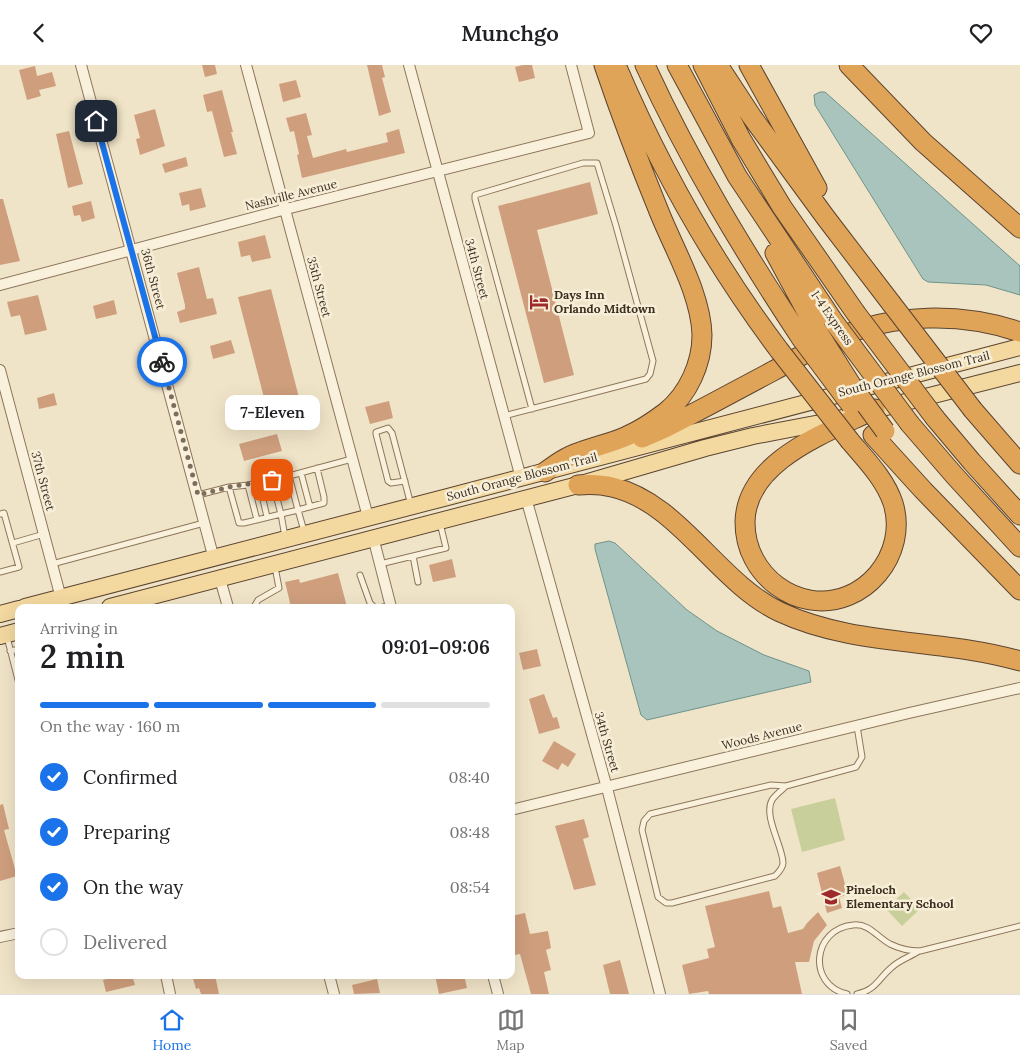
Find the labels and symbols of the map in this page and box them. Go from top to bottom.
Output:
pin [75,100,117,142]
street label: Nashville Avenue [243,176,339,213]
street label: 34th Street [462,237,493,301]
street label: 36th Street [138,247,169,311]
street label: 35th Street [304,255,335,319]
place label: Days Inn Orlando Midtown [554,287,656,316]
street label: I-4 Express [808,288,857,348]
hotel icon: Days Inn Orlando Midtown [528,291,550,313]
courier [137,337,187,387]
street label: South Orange Blossom Trail [837,347,991,400]
callout: 7-Eleven [224,395,320,430]
street label: 37th Street [28,449,59,513]
street label: South Orange Blossom Trail [445,449,599,504]
pin [251,459,293,501]
street label: 34th Street [592,710,623,774]
street label: Woods Avenue [720,718,804,753]
place label: Pineloch Elementary School [846,882,954,911]
school or university icon: Pineloch Elementary School [820,886,842,908]

